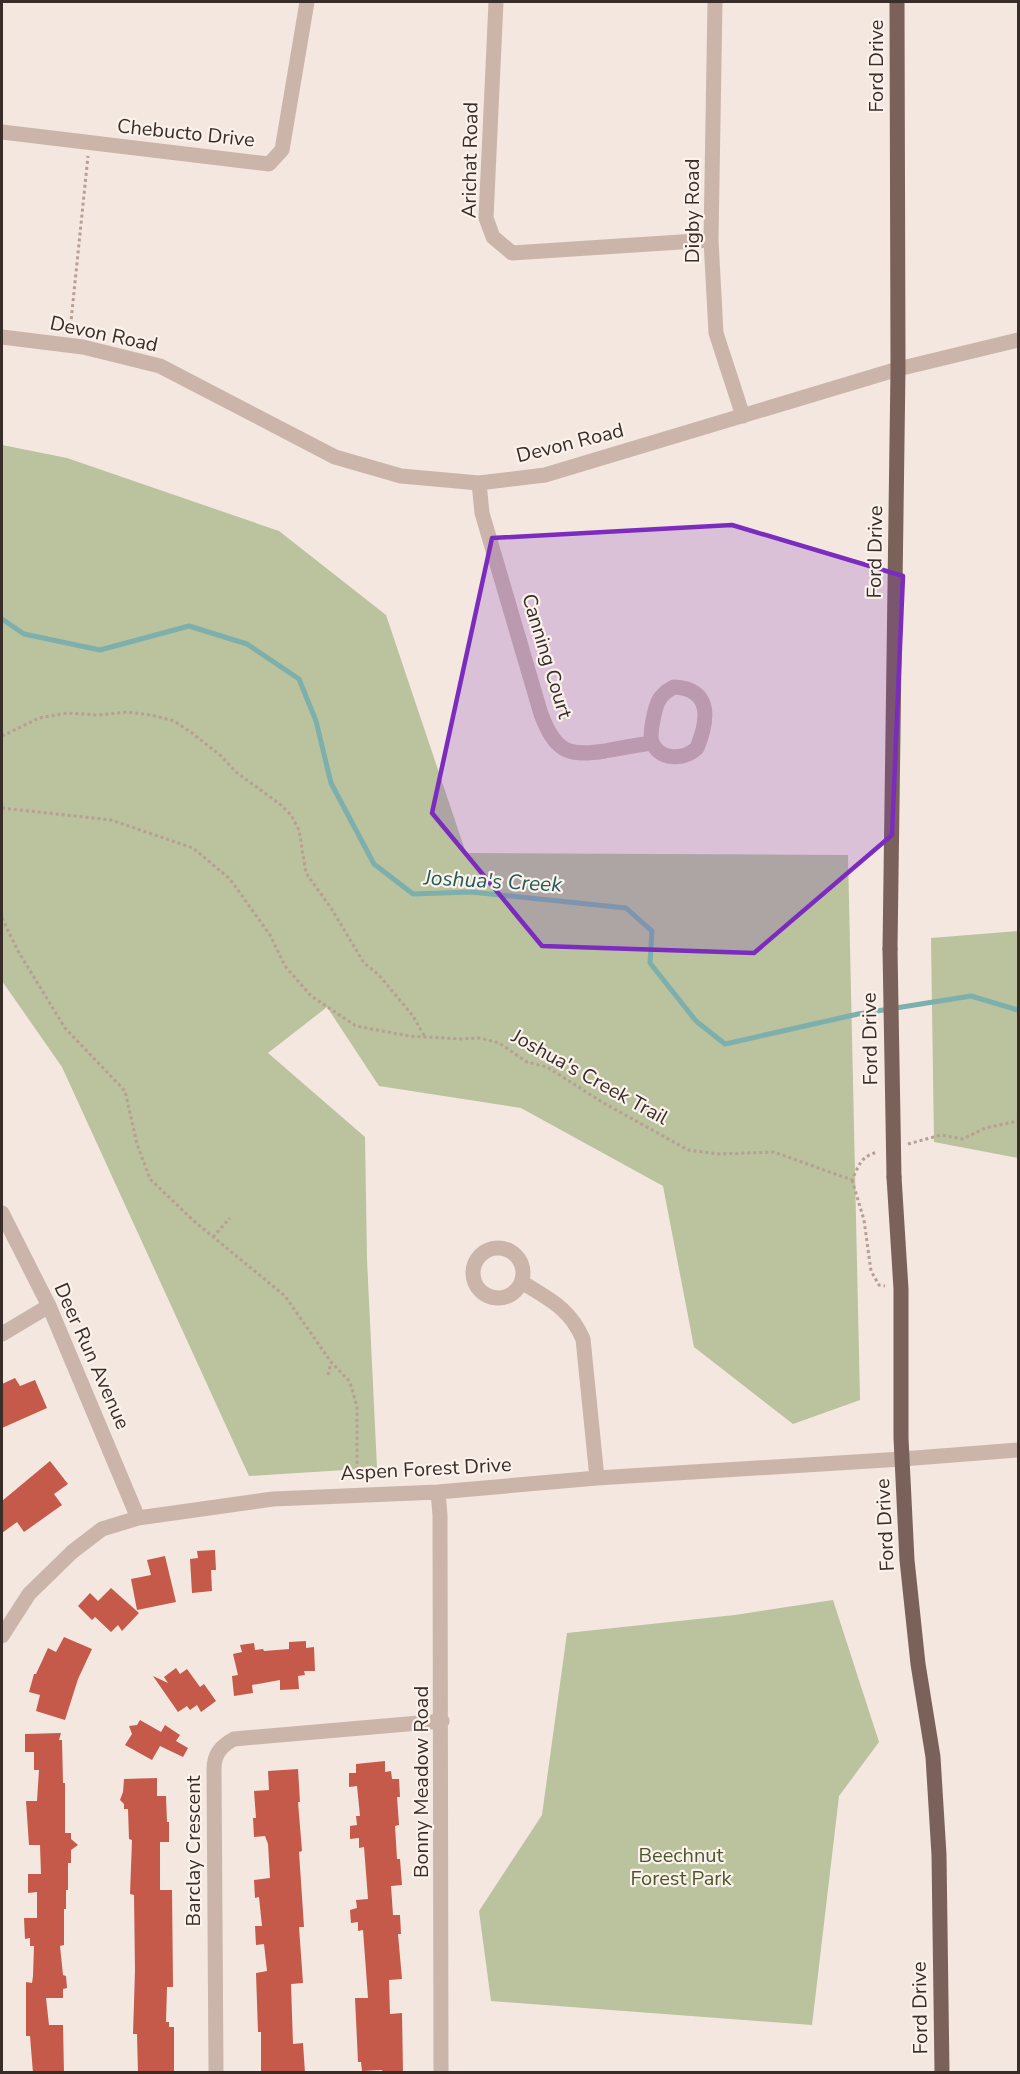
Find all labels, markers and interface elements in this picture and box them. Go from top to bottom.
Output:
street label: Ford Drive [863,20,890,112]
street label: Arichat Road [455,102,485,218]
street label: Chebucto Drive [116,112,256,154]
street label: Digby Road [679,159,706,263]
street label: Devon Road [48,309,160,359]
street label: Devon Road [514,417,626,469]
street label: Ford Drive [861,505,889,599]
street label: Canning Court [515,590,579,723]
water label: Joshua's Creek [422,863,563,899]
street label: Ford Drive [856,992,884,1086]
street label: Joshua's Creek Trail [506,1022,673,1131]
street label: Deer Run Avenue [48,1279,136,1433]
street label: Aspen Forest Drive [340,1451,512,1487]
street label: Ford Drive [869,1478,901,1572]
street label: Bonny Meadow Road [408,1686,435,1878]
street label: Barclay Crescent [180,1774,207,1927]
park label: Beechnut Forest Park [631,1842,732,1892]
street label: Ford Drive [906,1961,934,2055]

